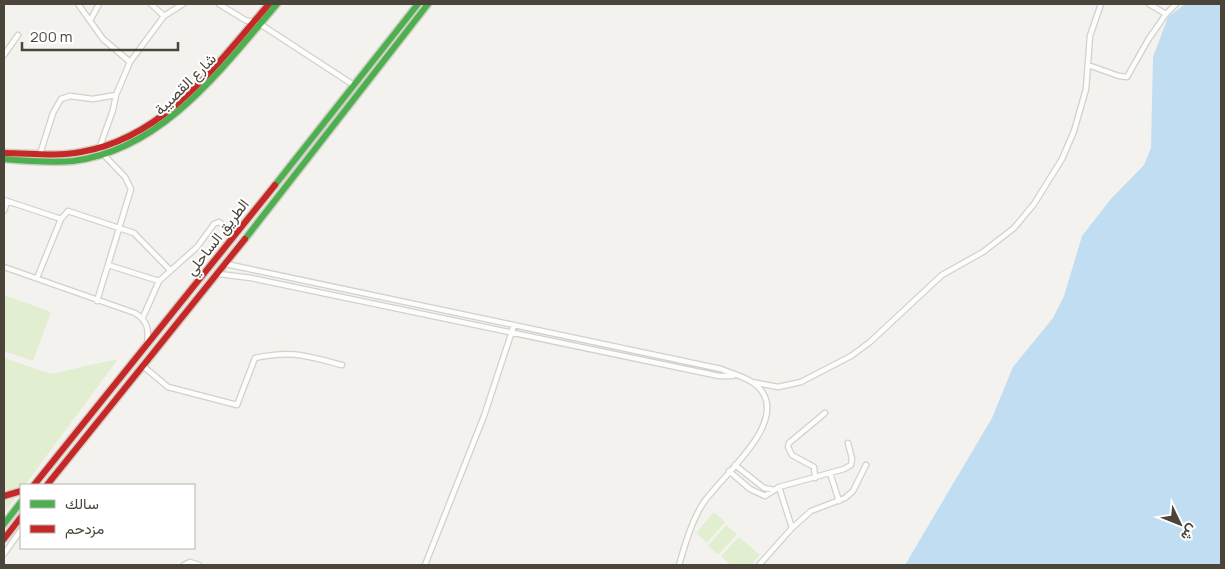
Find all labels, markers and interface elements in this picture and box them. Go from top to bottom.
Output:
scale bar [22,20,179,52]
text: 200 m [30,26,73,47]
street label: شارع القصيبة [149,48,221,120]
street label: الطريق الساحلي [180,194,256,282]
legend [20,484,195,549]
text: سالك [65,493,99,514]
north arrow [1155,499,1205,549]
text: مزدحم [65,518,104,539]
text: ش [1177,521,1203,546]

